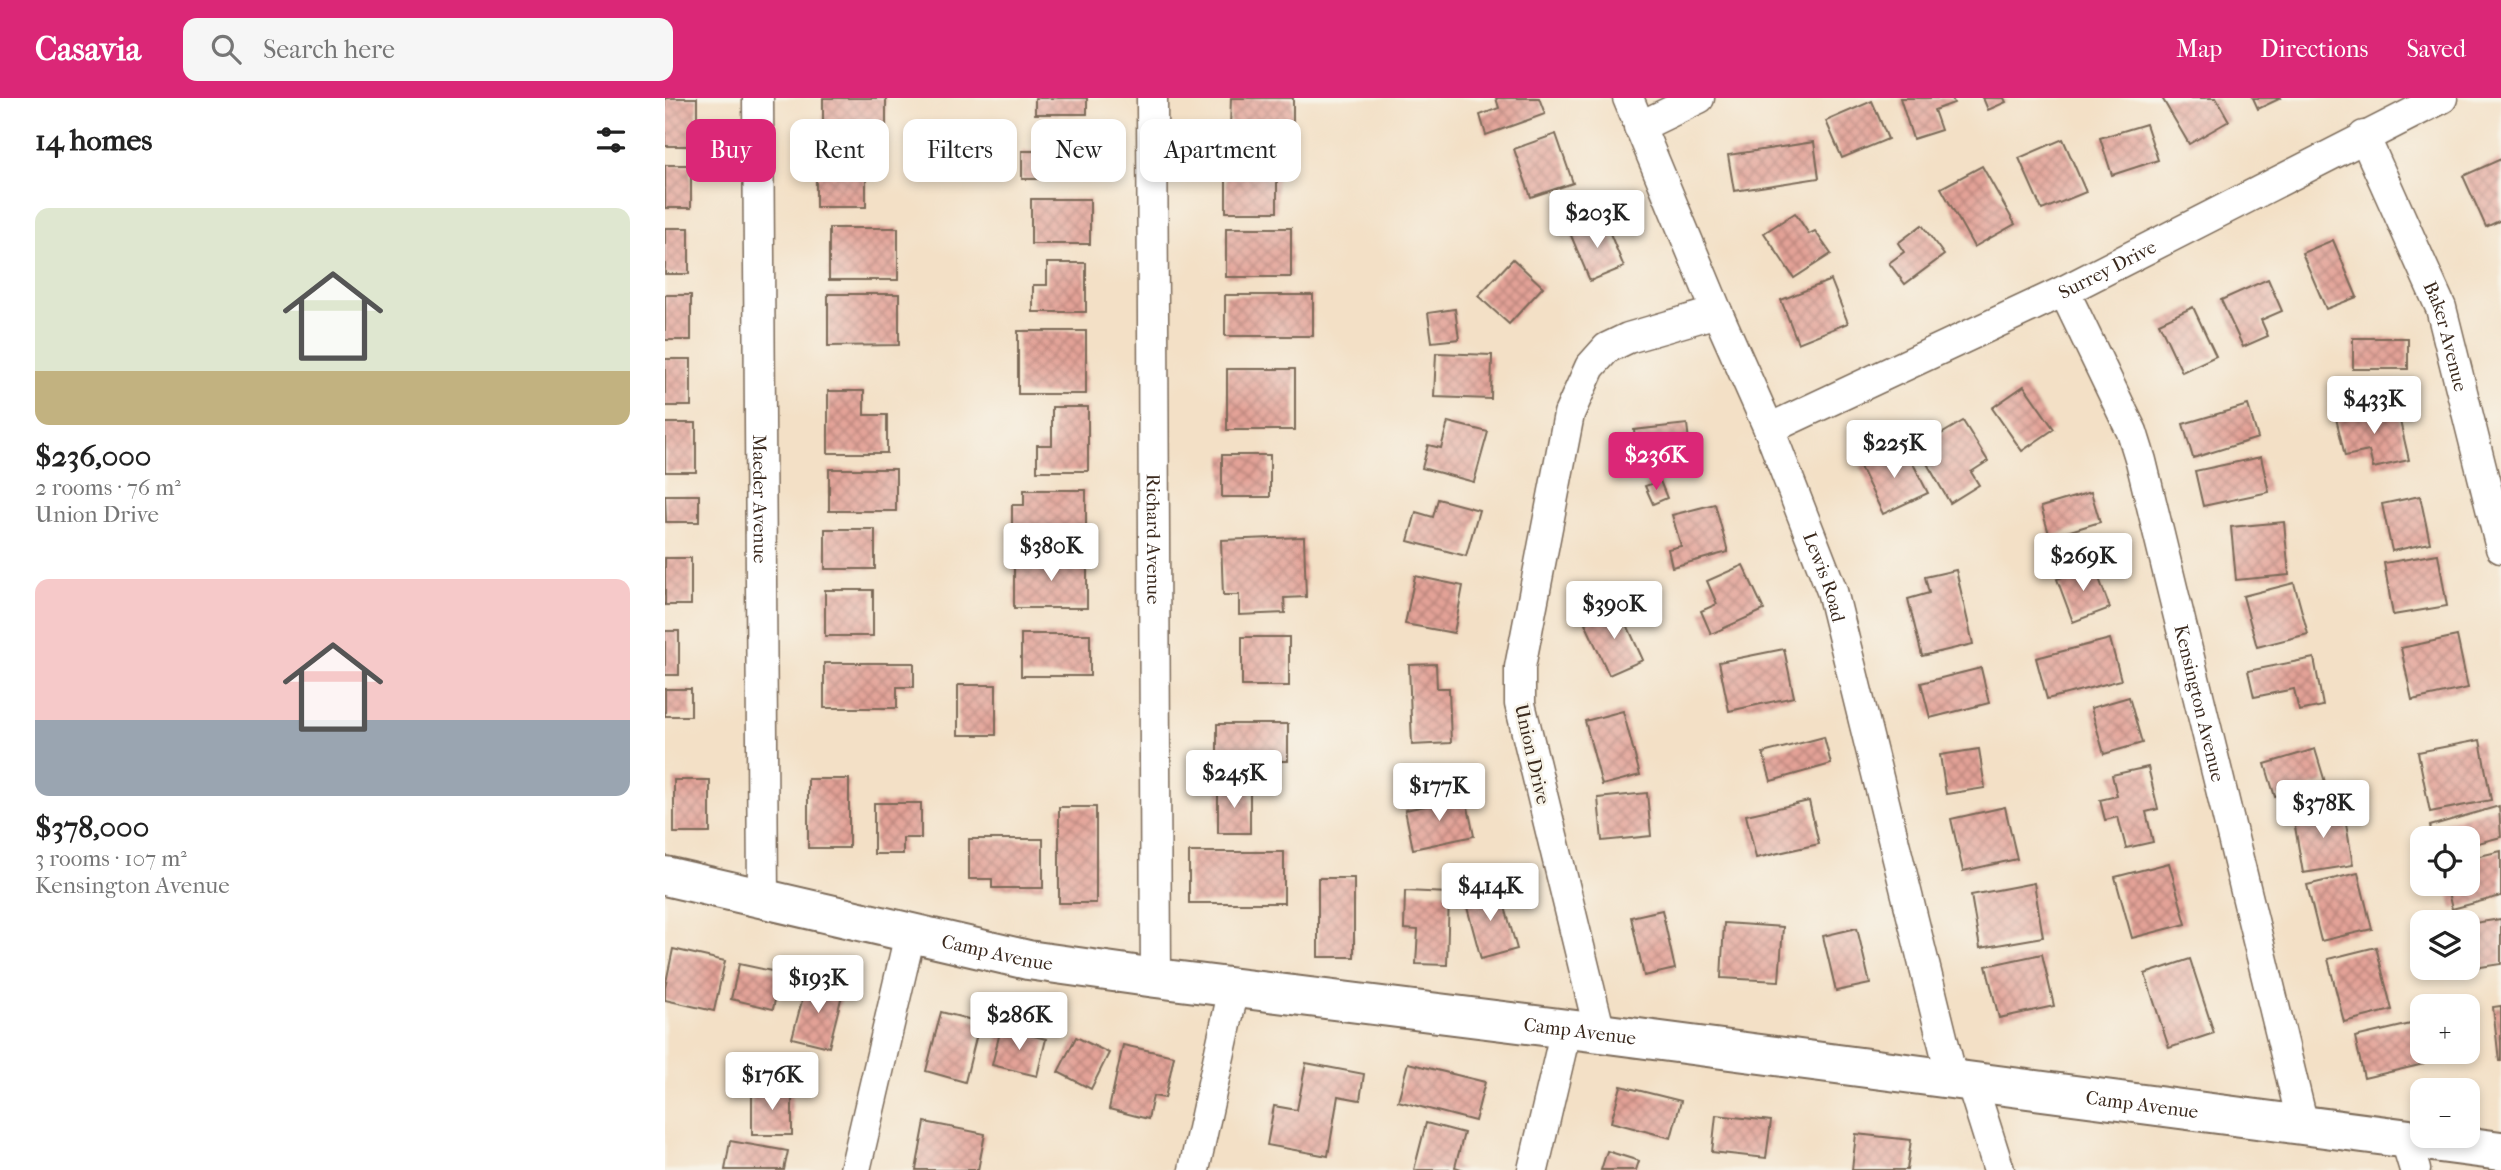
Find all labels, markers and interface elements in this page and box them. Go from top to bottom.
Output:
search box [183,18,673,81]
text: Casavia [35,30,141,69]
icon: search [207,30,245,68]
text: Search here [263,34,395,65]
text: Map [2176,35,2222,63]
text: Directions [2260,35,2368,63]
text: Saved [2406,35,2466,63]
chip: Buy [686,119,776,182]
chip: Rent [790,119,889,182]
chip: Filters [903,119,1017,182]
chip: New [1031,119,1126,182]
chip: Apartment [1140,119,1301,182]
icon: filters [592,121,630,159]
text: 14 homes [35,123,152,158]
pin: $203K [1548,190,1646,250]
text: $203K [1565,199,1629,226]
street label: Surrey Drive [2055,236,2160,304]
icon: home [270,253,396,379]
street label: Baker Avenue [2418,278,2471,394]
pin: $433K [2325,376,2423,436]
text: $433K [2343,385,2405,412]
pin: $225K [1845,420,1943,480]
text: $225K [1863,429,1925,456]
pin: $236K [1607,432,1705,492]
street label: Maeder Avenue [748,434,771,564]
text: $236,000 [35,439,151,474]
text: $236K [1624,441,1688,468]
text: 2 rooms · 76 m² [35,474,181,501]
street label: Richard Avenue [1142,474,1164,604]
text: Union Drive [35,501,159,528]
pin: $380K [1002,524,1100,583]
street label: Lewis Road [1798,529,1849,625]
text: $380K [1019,532,1083,559]
pin: $269K [2034,533,2132,593]
text: $269K [2050,542,2116,569]
pin: $390K [1565,582,1663,641]
text: $390K [1582,590,1646,617]
street label: Kensington Avenue [2169,623,2229,784]
icon: home [270,624,396,750]
street label: Union Drive [1510,702,1554,807]
pin: $245K [1185,750,1283,810]
text: $245K [1202,759,1266,786]
pin: $177K [1390,764,1488,823]
text: $177K [1409,772,1469,799]
pin: $378K [2274,780,2372,840]
text: $378K [2292,789,2354,816]
text: $378,000 [35,810,149,845]
map controls [2410,826,2480,1148]
button: locate [2410,826,2480,896]
text: 3 rooms · 107 m² [35,845,187,872]
pin: $414K [1441,864,1539,923]
text: Kensington Avenue [35,872,230,899]
text: $414K [1458,872,1522,899]
button: layers [2410,910,2480,980]
street label: Camp Avenue [939,930,1054,975]
pin: $193K [769,956,867,1015]
text: $193K [788,964,848,991]
pin: $286K [970,992,1068,1052]
button: + [2410,994,2480,1064]
text: $286K [986,1001,1052,1028]
street label: Camp Avenue [1522,1014,1637,1050]
pin: $176K [723,1052,821,1112]
text: $176K [741,1061,803,1088]
button: − [2410,1078,2480,1148]
street label: Camp Avenue [2084,1087,2200,1123]

